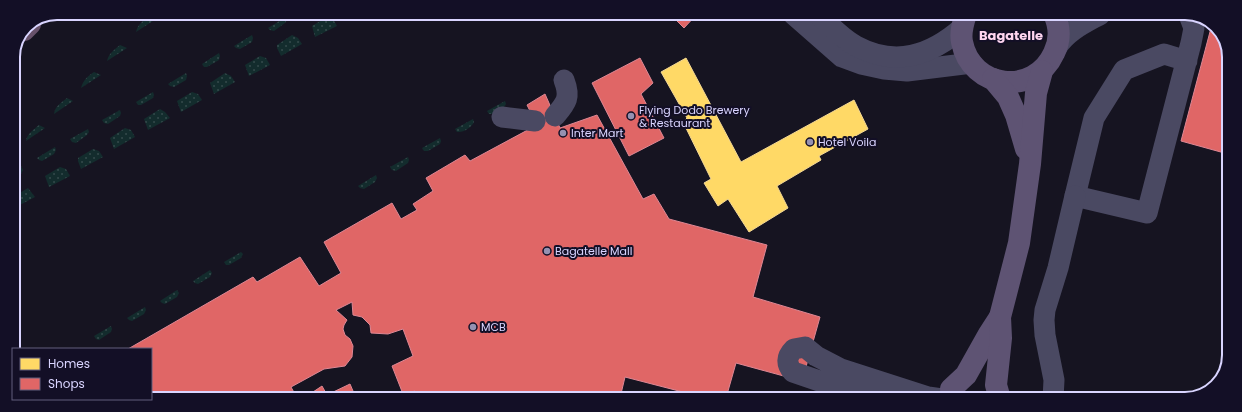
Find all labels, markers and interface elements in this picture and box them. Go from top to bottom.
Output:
district label: Bagatelle [979,26,1043,45]
place label: Flying Dodo Brewery & Restaurant [639,102,750,131]
marker: Flying Dodo Brewery & Restaurant [626,111,636,121]
place label: Inter Mart [571,125,624,141]
marker: Inter Mart [558,128,568,138]
place label: Hotel Voila [818,134,876,150]
marker: Hotel Voila [805,137,815,147]
place label: Bagatelle Mall [555,243,632,259]
marker: Bagatelle Mall [542,246,552,256]
place label: MCB [481,319,506,335]
marker: MCB [468,322,478,332]
legend [12,348,152,400]
text: Homes [48,355,90,372]
text: Shops [48,375,85,392]

